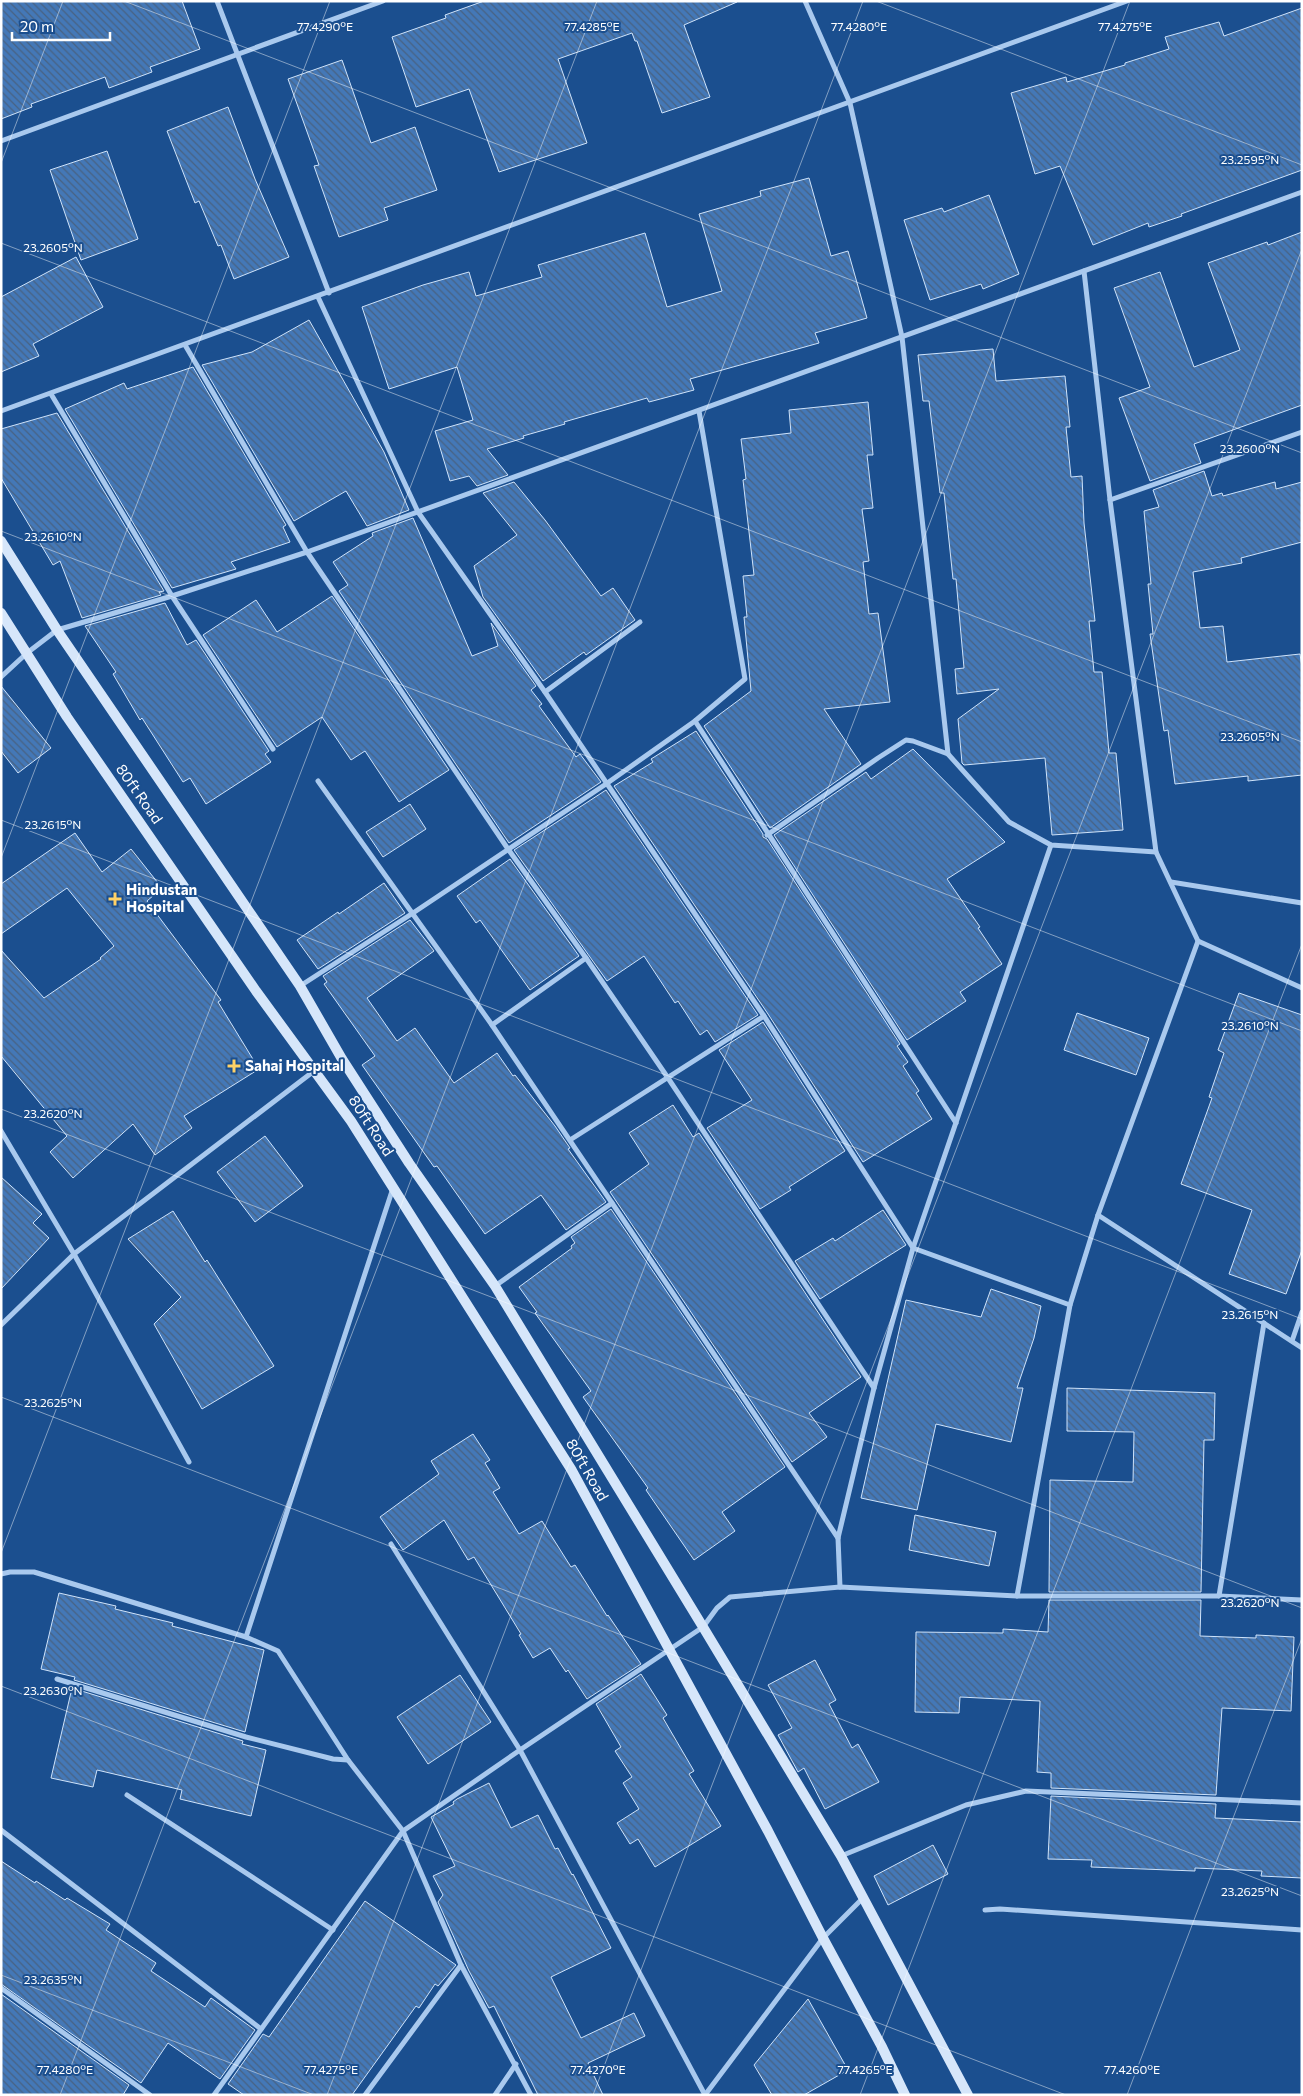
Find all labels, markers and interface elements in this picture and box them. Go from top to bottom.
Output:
scale bar [12,10,110,42]
text: 20 m [20,17,54,35]
text: 77.4290°E [297,19,353,33]
text: 77.4285°E [564,19,620,33]
text: 77.4280°E [831,19,887,33]
text: 77.4275°E [1098,19,1152,33]
text: 23.2595°N [1221,152,1279,166]
text: 23.2605°N [23,240,83,254]
text: 23.2600°N [1220,441,1280,455]
text: 23.2610°N [24,529,82,543]
text: 23.2605°N [1220,729,1280,743]
street label: 80ft Road [113,760,167,827]
text: 23.2615°N [25,817,81,831]
place label: Hindustan Hospital [126,880,197,915]
marker: Hindustan Hospital [108,892,122,906]
text: 23.2610°N [1221,1018,1279,1032]
place label: Sahaj Hospital [245,1056,344,1074]
marker: Sahaj Hospital [227,1059,241,1073]
street label: 80ft Road [346,1092,398,1159]
text: 23.2620°N [23,1106,83,1120]
text: 23.2615°N [1222,1307,1278,1321]
text: 23.2625°N [24,1395,82,1409]
street label: 80ft Road [563,1435,613,1504]
text: 23.2620°N [1220,1595,1280,1609]
text: 23.2630°N [23,1683,83,1697]
text: 23.2625°N [1221,1884,1279,1898]
text: 23.2635°N [24,1972,82,1986]
text: 77.4280°E [37,2062,93,2076]
text: 77.4275°E [304,2062,358,2076]
text: 77.4270°E [570,2062,626,2076]
text: 77.4265°E [837,2062,893,2076]
text: 77.4260°E [1104,2062,1160,2076]

